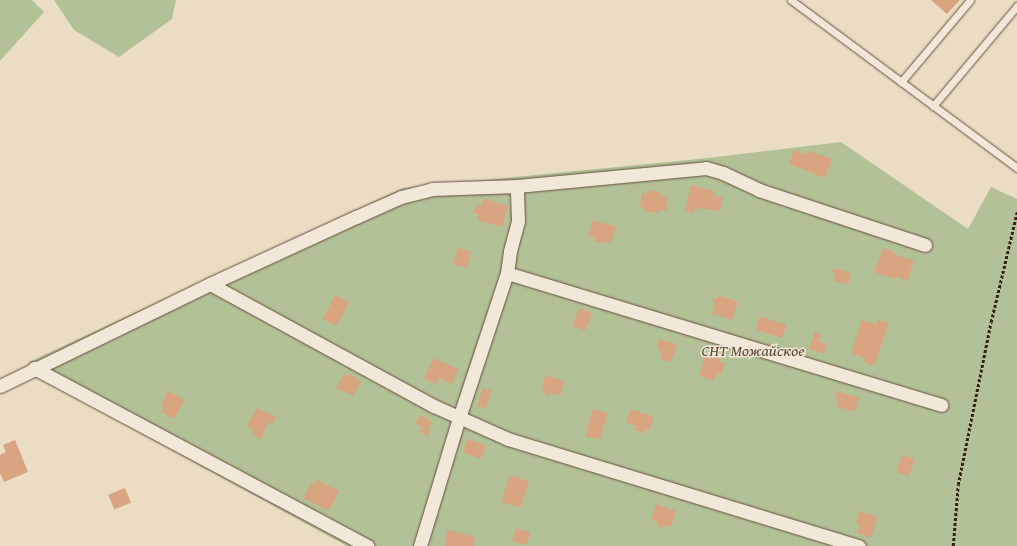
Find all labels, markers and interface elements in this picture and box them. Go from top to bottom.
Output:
park label: СНТ Можайское [701,340,805,360]

